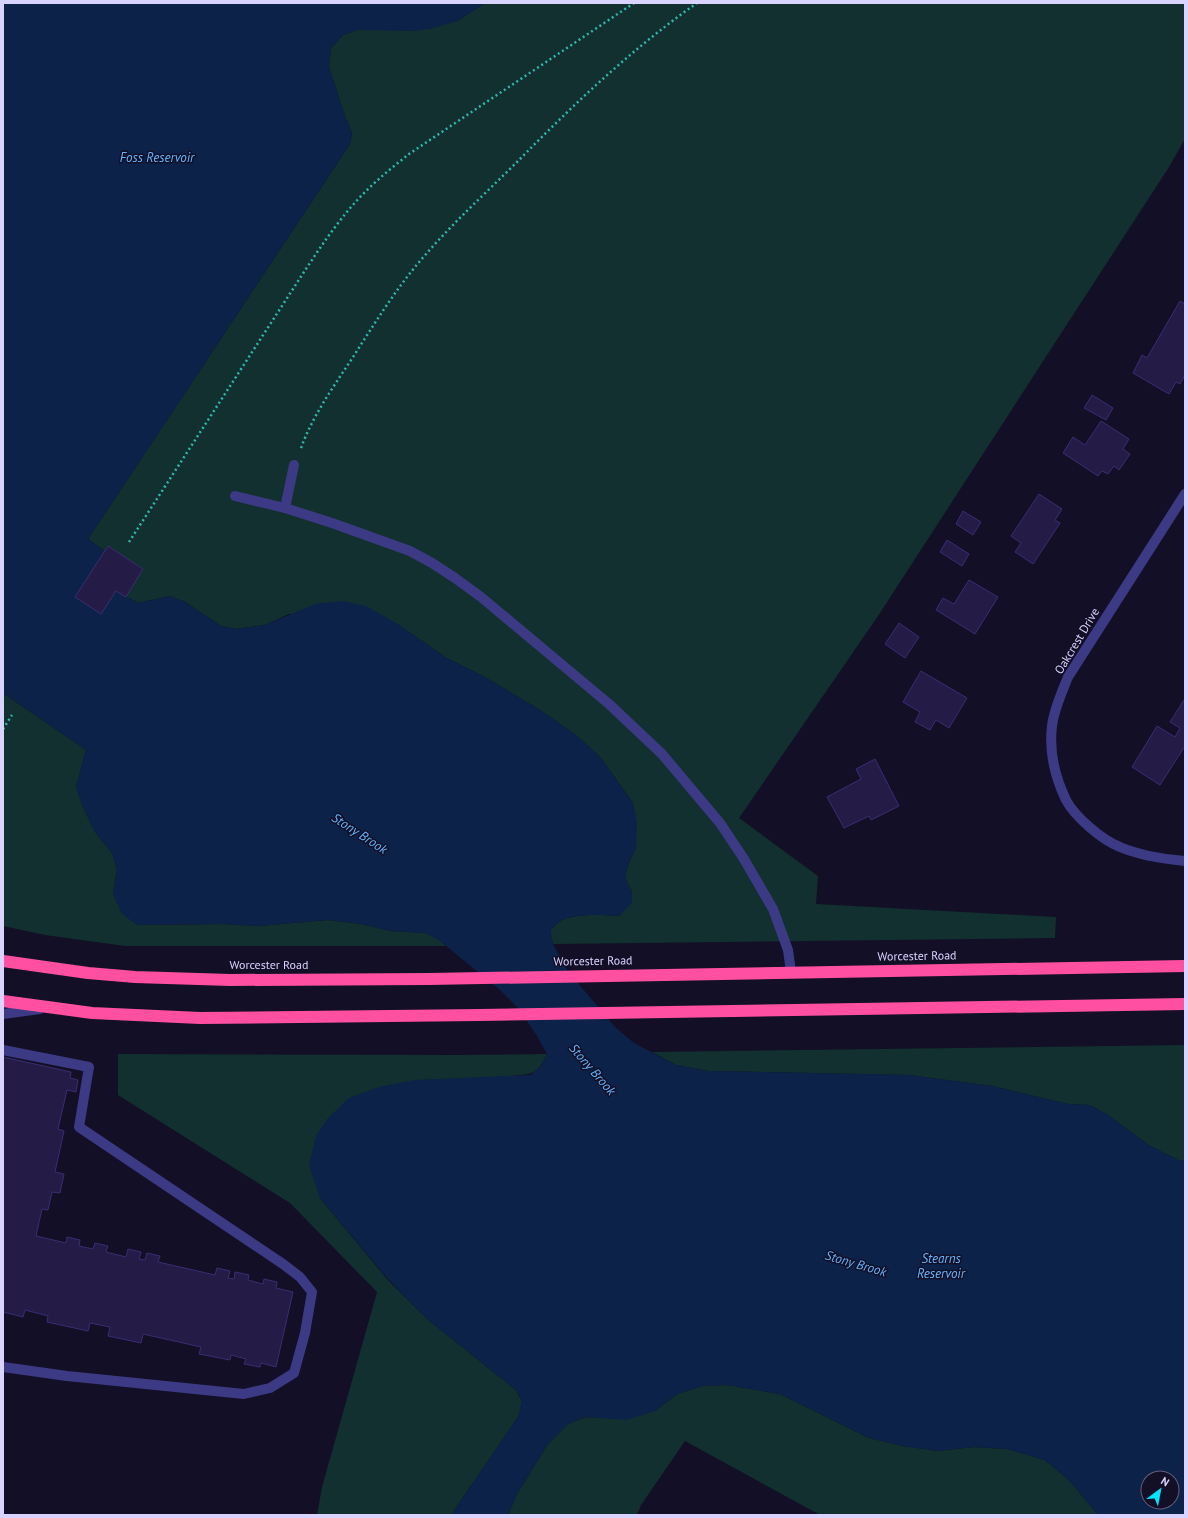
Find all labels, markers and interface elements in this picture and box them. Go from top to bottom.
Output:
water label: Foss Reservoir [120,149,195,166]
street label: Oakcrest Drive [1051,605,1102,677]
water label: Stony Brook [329,809,392,858]
street label: Worcester Road [877,947,957,964]
street label: Worcester Road [553,952,633,969]
street label: Worcester Road [230,957,308,972]
water label: Stony Brook [566,1040,620,1100]
water label: Stony Brook [823,1247,890,1281]
water label: Stearns Reservoir [917,1250,966,1282]
north arrow [1140,1470,1180,1510]
text: N [1159,1474,1172,1489]

